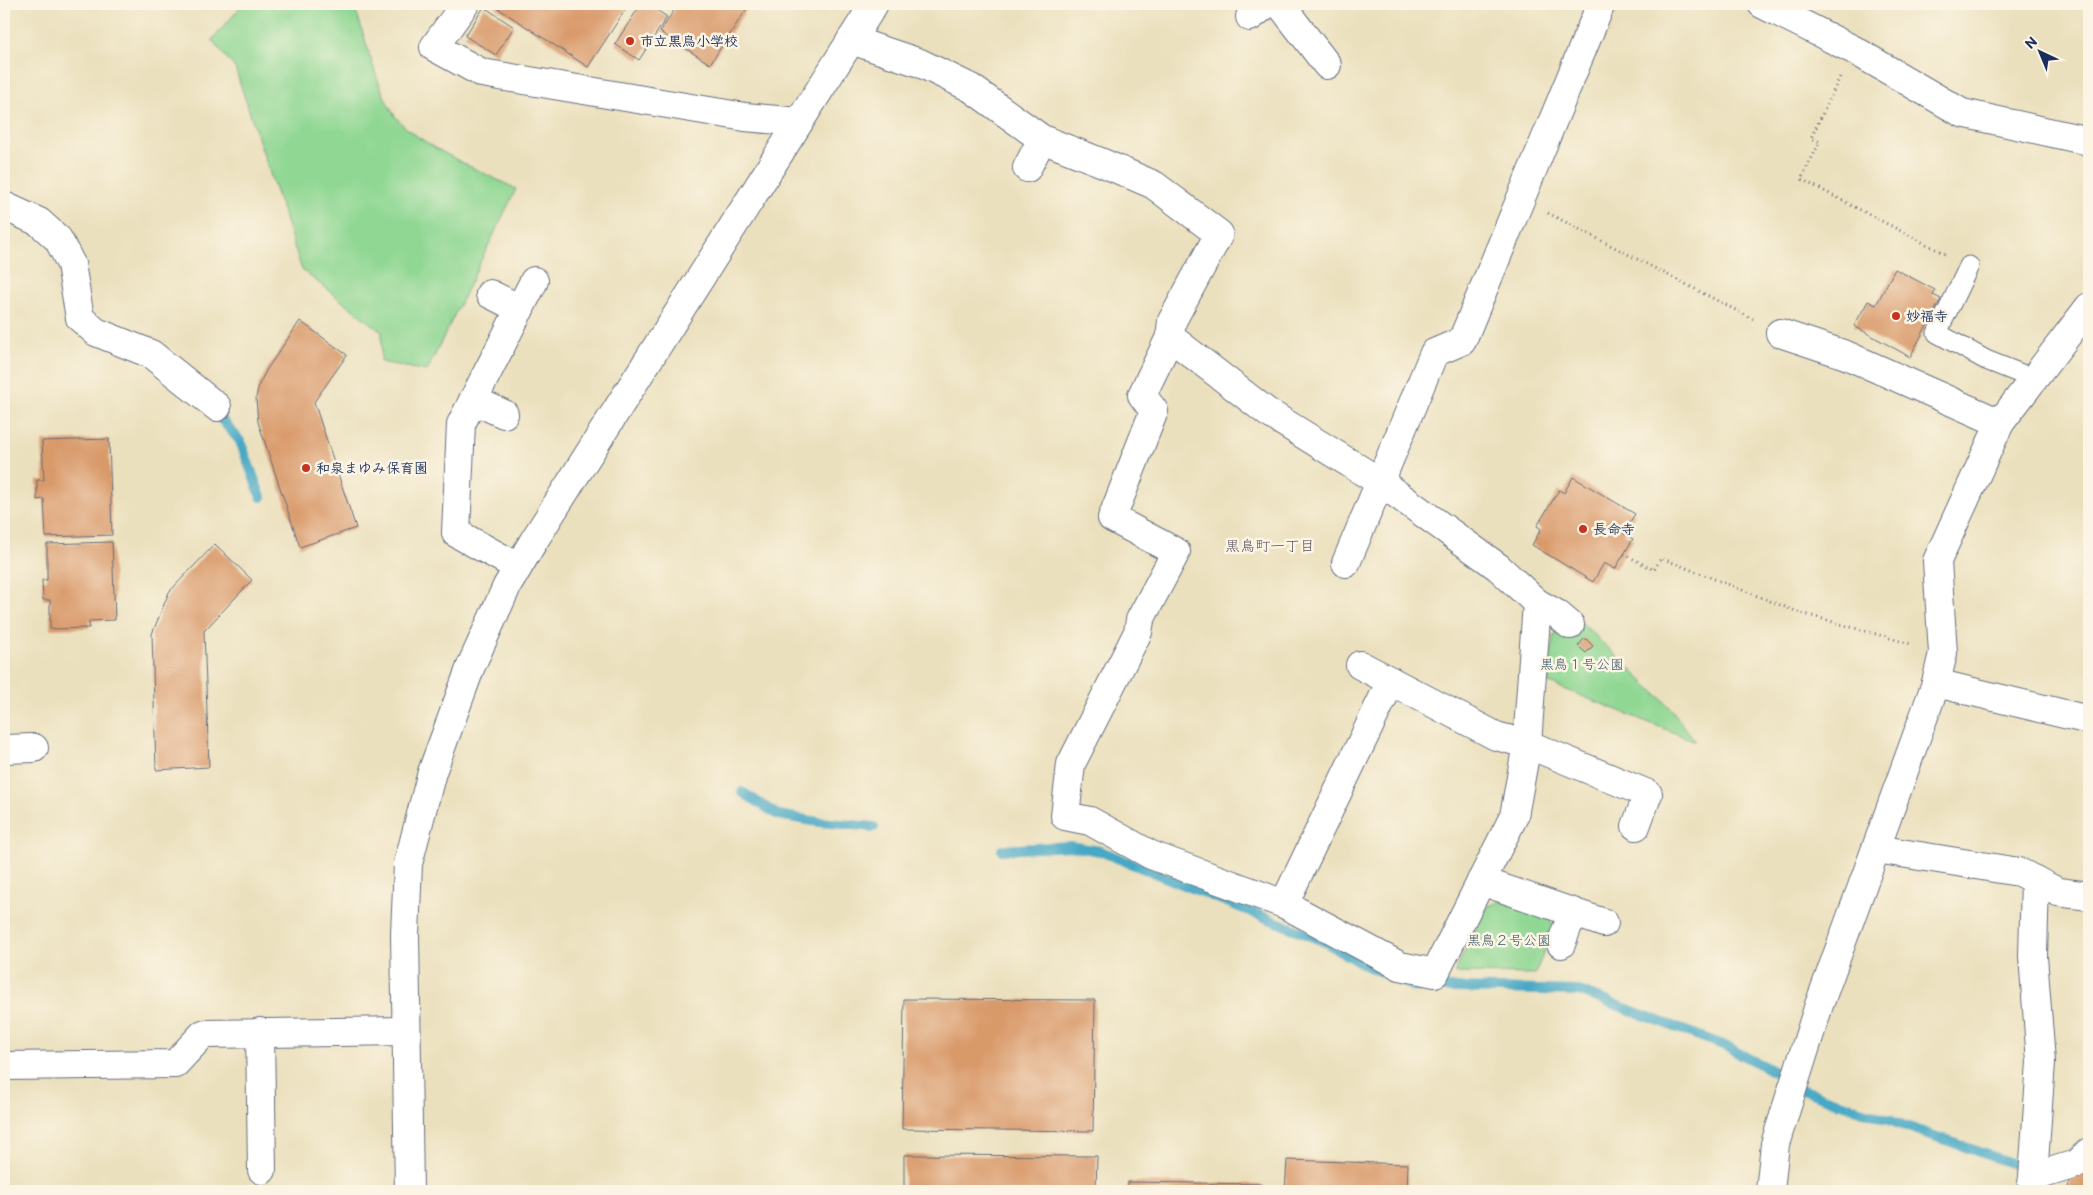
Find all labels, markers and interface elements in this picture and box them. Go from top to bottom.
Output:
north arrow [2016,28,2066,78]
place label: 市立黒鳥小学校 [640,33,738,50]
text: N [2022,33,2041,53]
marker: 市立黒鳥小学校 [624,35,636,47]
place label: 妙福寺 [1906,308,1948,325]
marker: 妙福寺 [1890,310,1902,322]
place label: 和泉まゆみ保育園 [316,460,428,477]
marker: 和泉まゆみ保育園 [300,462,312,474]
place label: 長命寺 [1593,521,1635,538]
marker: 長命寺 [1577,523,1589,535]
district label: 黒鳥町一丁目 [1225,537,1315,556]
park label: 黒鳥１号公園 [1540,656,1624,673]
park label: 黒鳥２号公園 [1467,932,1551,949]

